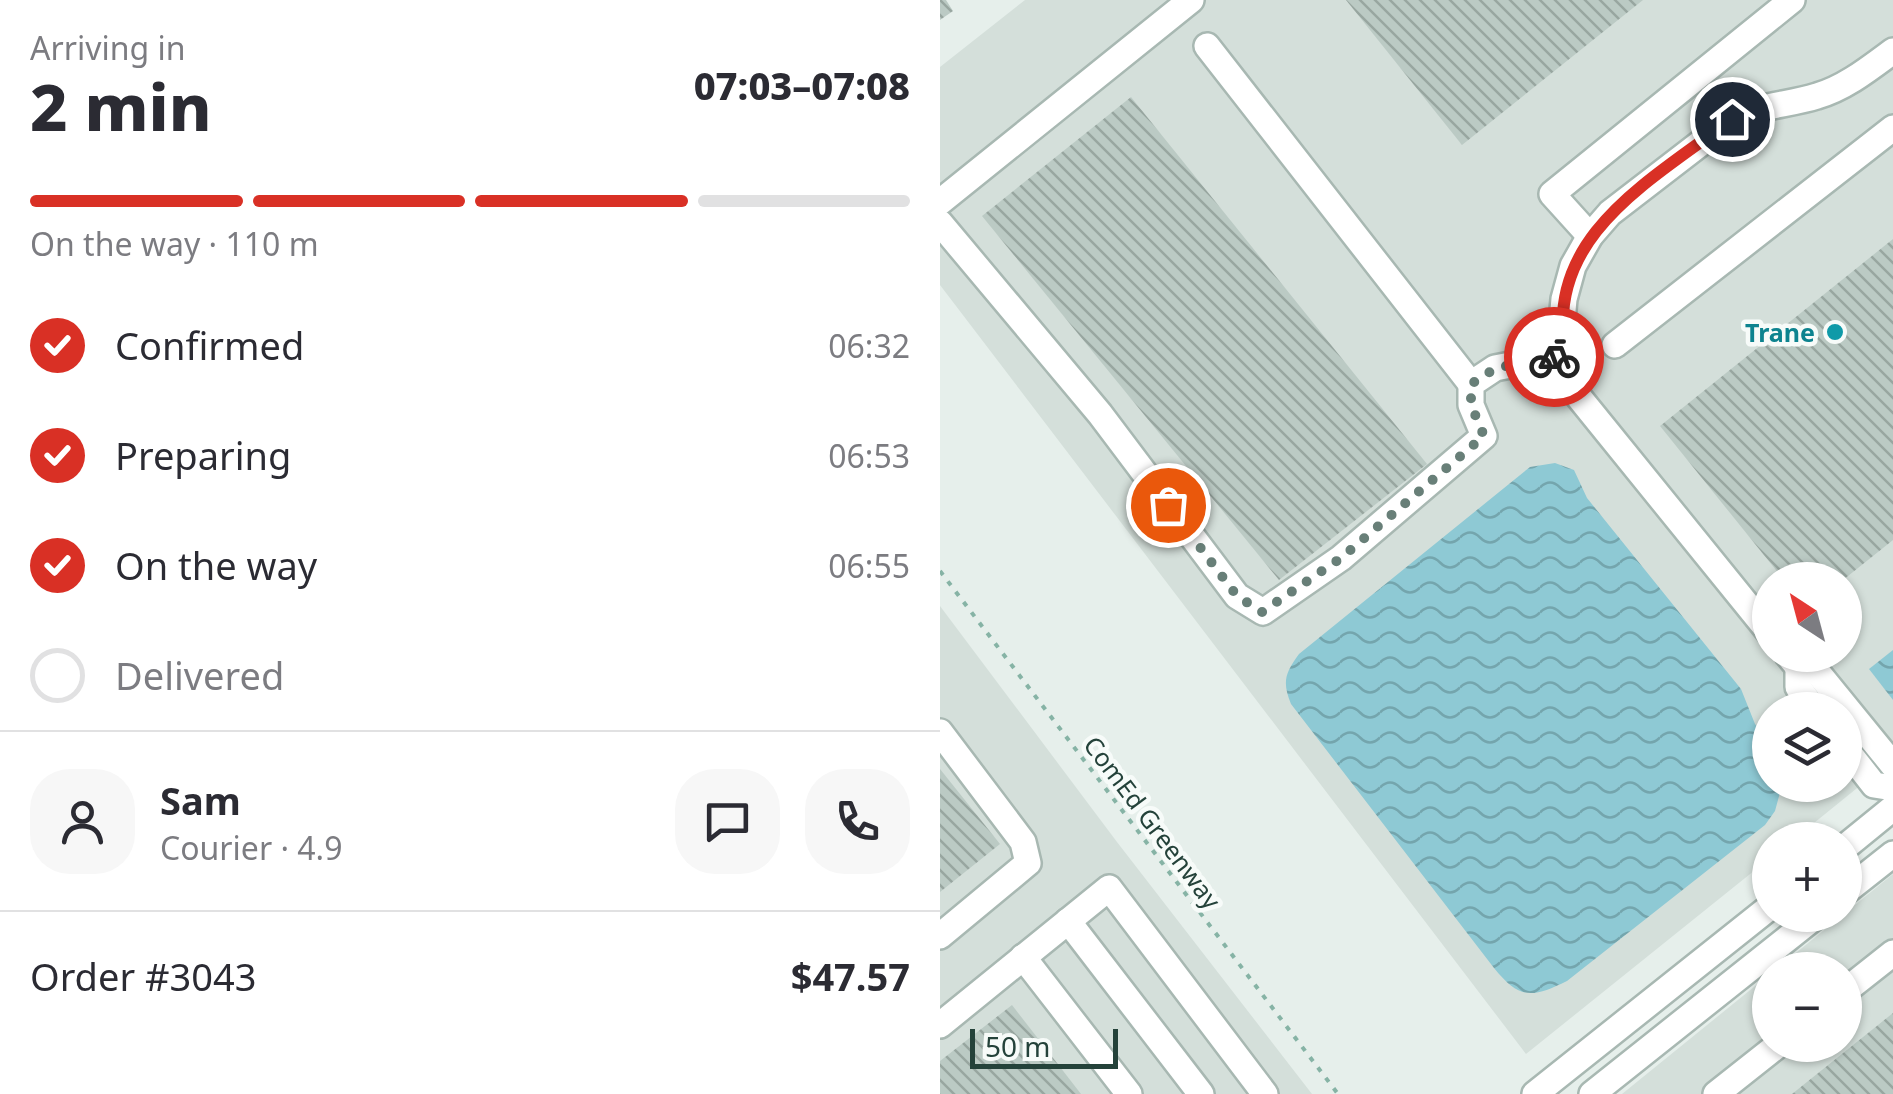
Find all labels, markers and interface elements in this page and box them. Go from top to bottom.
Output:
text: Arriving in [30,26,185,69]
text: 07:03–07:08 [694,59,910,111]
text: 2 min [30,62,212,150]
pin [1690,77,1775,162]
icon: home [1705,92,1760,147]
text: On the way · 110 m [30,222,319,265]
courier [1504,307,1604,407]
place label: Trane [1745,315,1815,349]
icon: check [30,318,85,373]
text: Confirmed [115,319,304,371]
marker: Trane [1824,321,1846,343]
text: 06:32 [828,324,910,367]
icon: bike [1527,330,1582,385]
icon: check [30,428,85,483]
text: Preparing [115,429,291,481]
text: 06:53 [828,434,910,477]
pin [1126,463,1211,548]
icon: bag [1141,478,1196,533]
icon: check [30,538,85,593]
text: On the way [115,539,317,591]
text: 06:55 [828,544,910,587]
north arrow [1752,562,1862,672]
map controls [1752,562,1862,1062]
text: Delivered [115,649,284,701]
button: layers [1752,692,1862,802]
street label: ComEd Greenway [1077,729,1229,916]
button: person [30,769,135,874]
button: chat [675,769,780,874]
button: phone [805,769,910,874]
text: Sam [160,774,241,826]
button: + [1752,822,1862,932]
text: Courier · 4.9 [160,826,343,869]
text: Order #3043 [30,950,256,1002]
text: $47.57 [791,950,910,1002]
button: − [1752,952,1862,1062]
scale bar [970,1024,1118,1068]
text: 50 m [985,1027,1051,1065]

